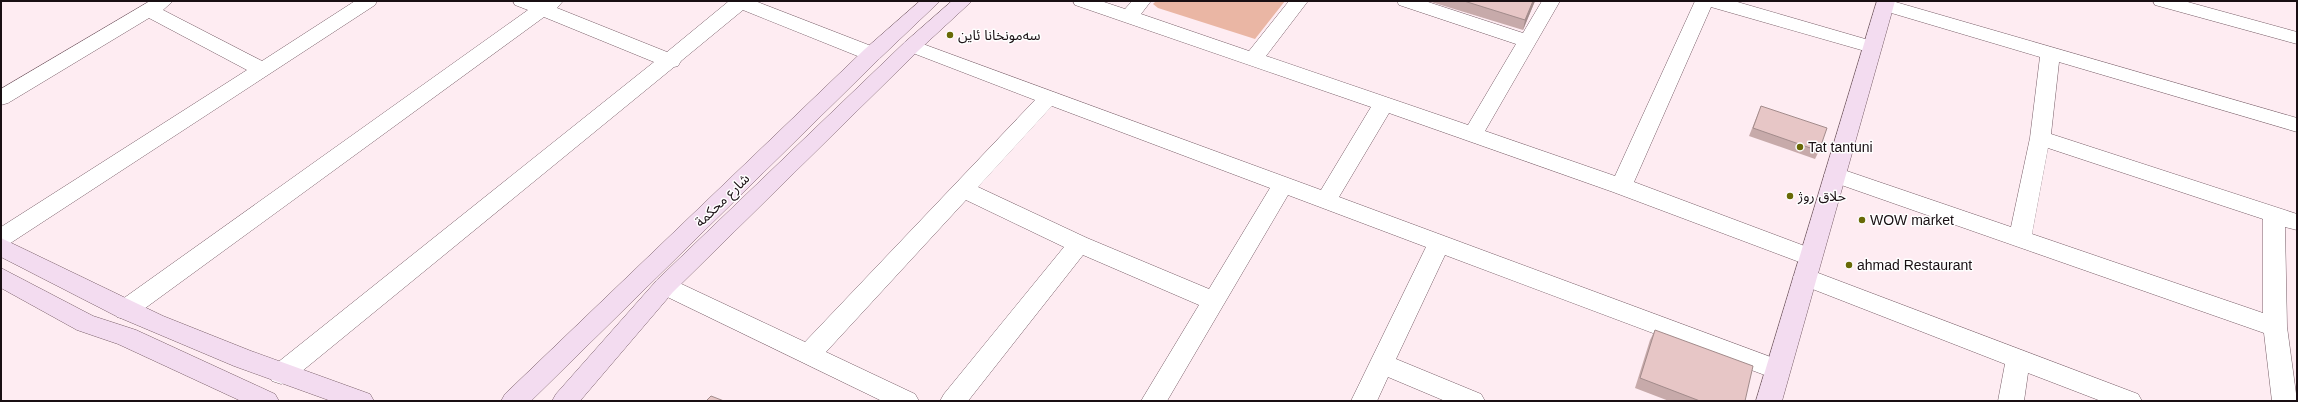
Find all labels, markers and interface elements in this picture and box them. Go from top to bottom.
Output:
place label: سەمونخانا ئاین [958,27,1040,44]
marker: سەمونخانا ئاین [945,30,955,40]
place label: Tat tantuni [1808,139,1873,155]
marker: Tat tantuni [1795,142,1805,152]
street label: شارع محكمة [691,170,755,232]
place label: حلاق روژ [1797,188,1846,205]
marker: حلاق روژ [1785,191,1795,201]
place label: WOW market [1870,212,1954,228]
marker: WOW market [1857,215,1867,225]
place label: ahmad Restaurant [1857,257,1972,273]
marker: ahmad Restaurant [1844,260,1854,270]

